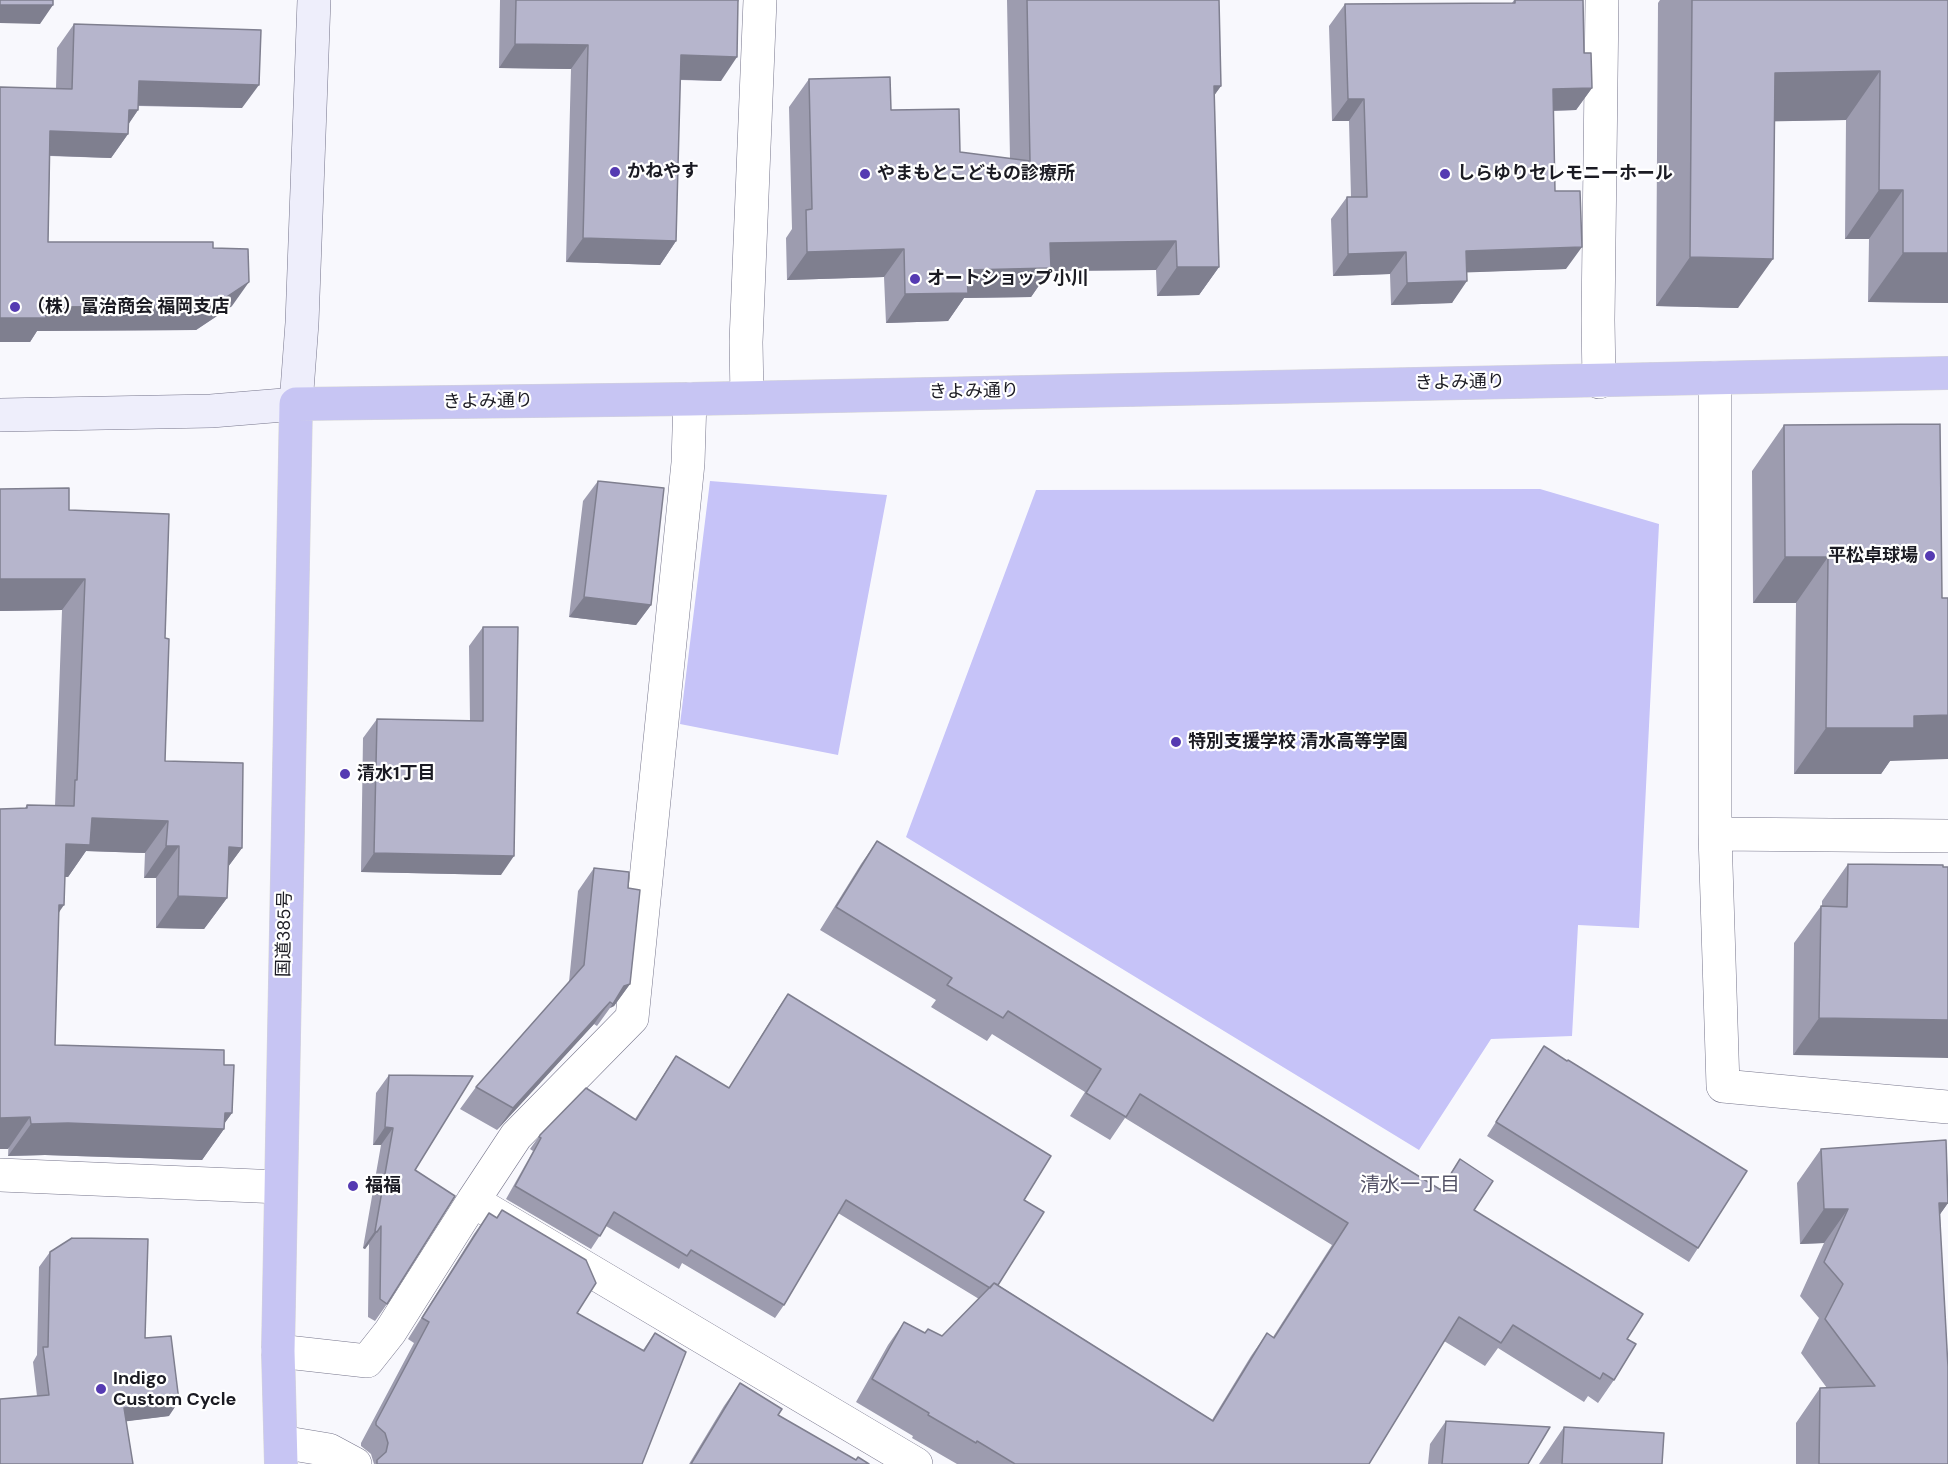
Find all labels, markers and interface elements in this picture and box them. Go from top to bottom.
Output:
place label: かねやす [627,161,699,183]
place label: やまもとこどもの診療所 [877,163,1075,185]
place label: しらゆりセレモニーホール [1457,163,1673,185]
marker: かねやす [608,165,622,179]
marker: やまもとこどもの診療所 [858,167,872,181]
marker: しらゆりセレモニーホール [1438,167,1452,181]
place label: オートショップ小川 [927,268,1089,290]
marker: オートショップ小川 [908,272,922,286]
place label: （株）冨治商会 福岡支店 [27,296,229,318]
marker: （株）冨治商会 福岡支店 [8,300,22,314]
street label: きよみ通り [1415,371,1505,395]
street label: きよみ通り [929,380,1019,404]
street label: きよみ通り [443,390,533,414]
place label: 平松卓球場 [1828,545,1918,567]
marker: 平松卓球場 [1923,549,1937,563]
place label: 特別支援学校 清水高等学園 [1188,731,1408,753]
marker: 特別支援学校 清水高等学園 [1169,735,1183,749]
place label: 清水1丁目 [357,763,436,785]
marker: 清水1丁目 [338,767,352,781]
street label: 国道385号 [273,891,297,977]
district label: 清水一丁目 [1360,1174,1460,1198]
place label: 福福 [365,1175,401,1197]
marker: 福福 [346,1179,360,1193]
place label: Indigo Custom Cycle [113,1368,236,1410]
marker: Indigo Custom Cycle [94,1382,108,1396]

